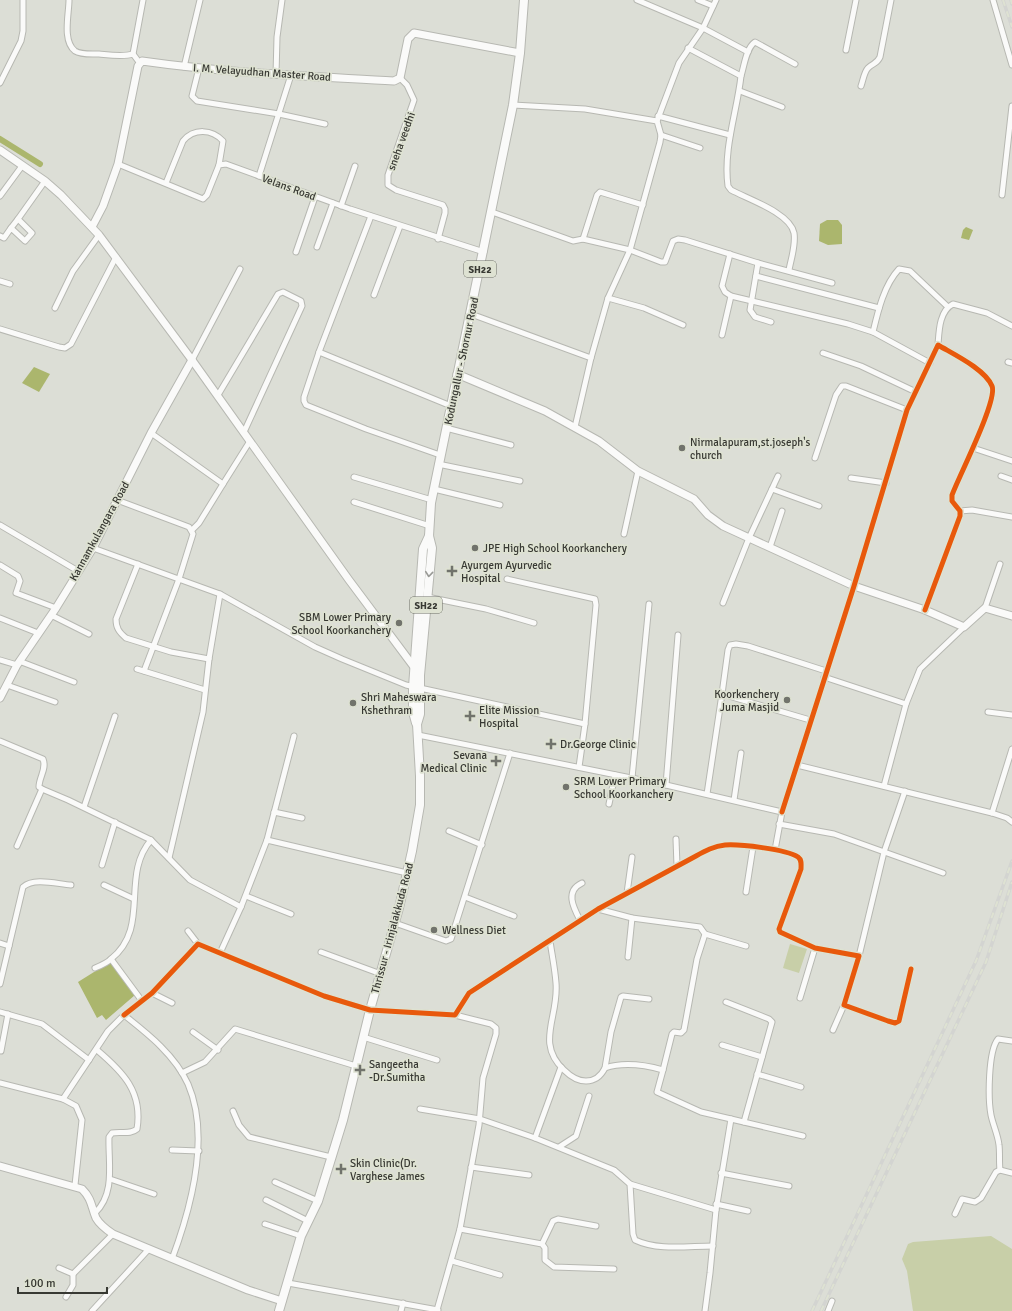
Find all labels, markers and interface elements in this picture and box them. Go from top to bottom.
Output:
street label: I. M. Velayudhan Master Road [193,61,332,84]
street label: sneha veedhi [385,110,418,172]
street label: Velans Road [260,172,318,203]
road number: SH22 [464,261,496,277]
street label: Kodungallur - Shornur Road [442,296,481,426]
place label: Nirmalapuram,st.joseph's church [690,436,811,462]
marker: Nirmalapuram,st.joseph's church [677,443,687,453]
street label: Kannamkulangara Road [67,479,132,583]
place label: JPE High School Koorkanchery [483,542,628,555]
marker: JPE High School Koorkanchery [470,543,480,553]
place label: Ayurgem Ayurvedic Hospital [461,559,552,585]
marker: Ayurgem Ayurvedic Hospital [446,565,458,577]
one-way arrow [425,571,434,577]
road number: SH22 [410,597,442,613]
place label: SBM Lower Primary School Koorkanchery [292,611,392,637]
marker: SBM Lower Primary School Koorkanchery [394,618,404,628]
place label: Koorkenchery Juma Masjid [714,688,780,714]
place label: Shri Maheswara Kshethram [361,691,437,717]
marker: Koorkenchery Juma Masjid [782,695,792,705]
marker: Shri Maheswara Kshethram [348,698,358,708]
place label: Elite Mission Hospital [479,704,539,730]
marker: Elite Mission Hospital [464,710,476,722]
marker: Dr.George Clinic [545,738,557,750]
place label: Dr.George Clinic [560,738,636,751]
place label: Sevana Medical Clinic [420,749,487,775]
marker: Sevana Medical Clinic [490,755,502,767]
place label: SRM Lower Primary School Koorkanchery [574,775,674,801]
marker: SRM Lower Primary School Koorkanchery [561,782,571,792]
street label: Thrissur - Irinjalakkuda Road [369,861,416,995]
place label: Wellness Diet [442,924,506,937]
marker: Wellness Diet [429,925,439,935]
place label: Sangeetha -Dr.Sumitha [369,1058,426,1084]
marker: Sangeetha -Dr.Sumitha [354,1064,366,1076]
place label: Skin Clinic(Dr. Varghese James [350,1157,425,1183]
marker: Skin Clinic(Dr. Varghese James [335,1163,347,1175]
scale bar [18,1269,107,1295]
text: 100 m [24,1276,56,1291]

